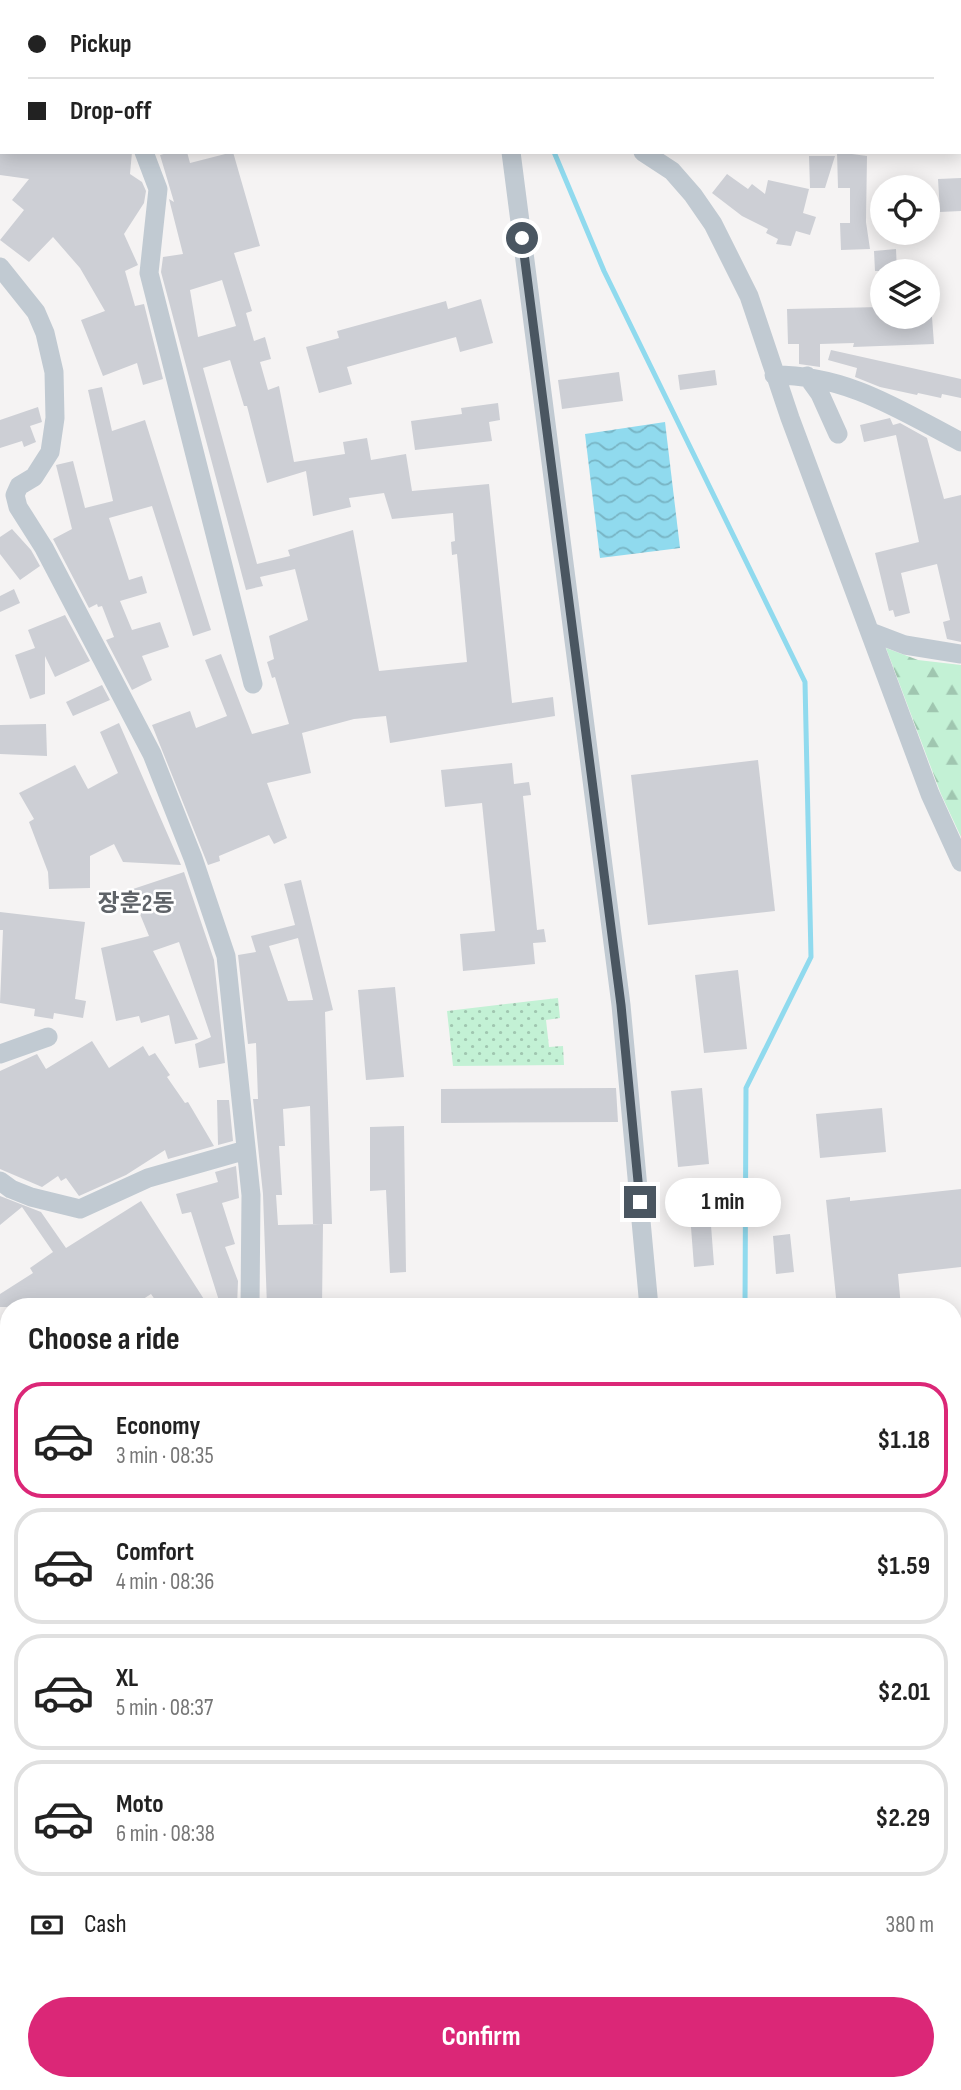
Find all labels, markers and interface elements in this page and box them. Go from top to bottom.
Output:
text: Pickup [70,29,132,60]
text: Drop-off [70,96,151,127]
map controls [870,175,940,329]
button: locate [870,175,940,245]
route start [506,222,538,254]
button: layers [870,259,940,329]
district label: 장훈2동 [98,889,174,918]
callout: 1 min [664,1178,780,1226]
route end [624,1186,656,1218]
text: 1 min [702,1188,744,1216]
text: Choose a ride [28,1320,180,1359]
icon: car [32,1409,95,1472]
text: Economy [116,1411,200,1442]
text: $1.18 [877,1425,930,1456]
text: 3 min · 08:35 [116,1442,214,1470]
icon: car [32,1535,95,1598]
text: Comfort [116,1537,194,1568]
text: $1.59 [876,1551,930,1582]
text: 4 min · 08:36 [116,1568,214,1596]
icon: car [32,1661,95,1724]
text: XL [116,1663,138,1694]
text: $2.01 [877,1677,930,1708]
text: 5 min · 08:37 [116,1694,213,1722]
icon: car [32,1787,95,1850]
text: Moto [116,1789,164,1820]
text: $2.29 [875,1803,930,1834]
text: 6 min · 08:38 [116,1820,215,1848]
icon: cash [28,1906,66,1944]
text: Cash [84,1909,127,1940]
text: 380 m [886,1911,934,1939]
button: Confirm [28,1997,934,2077]

